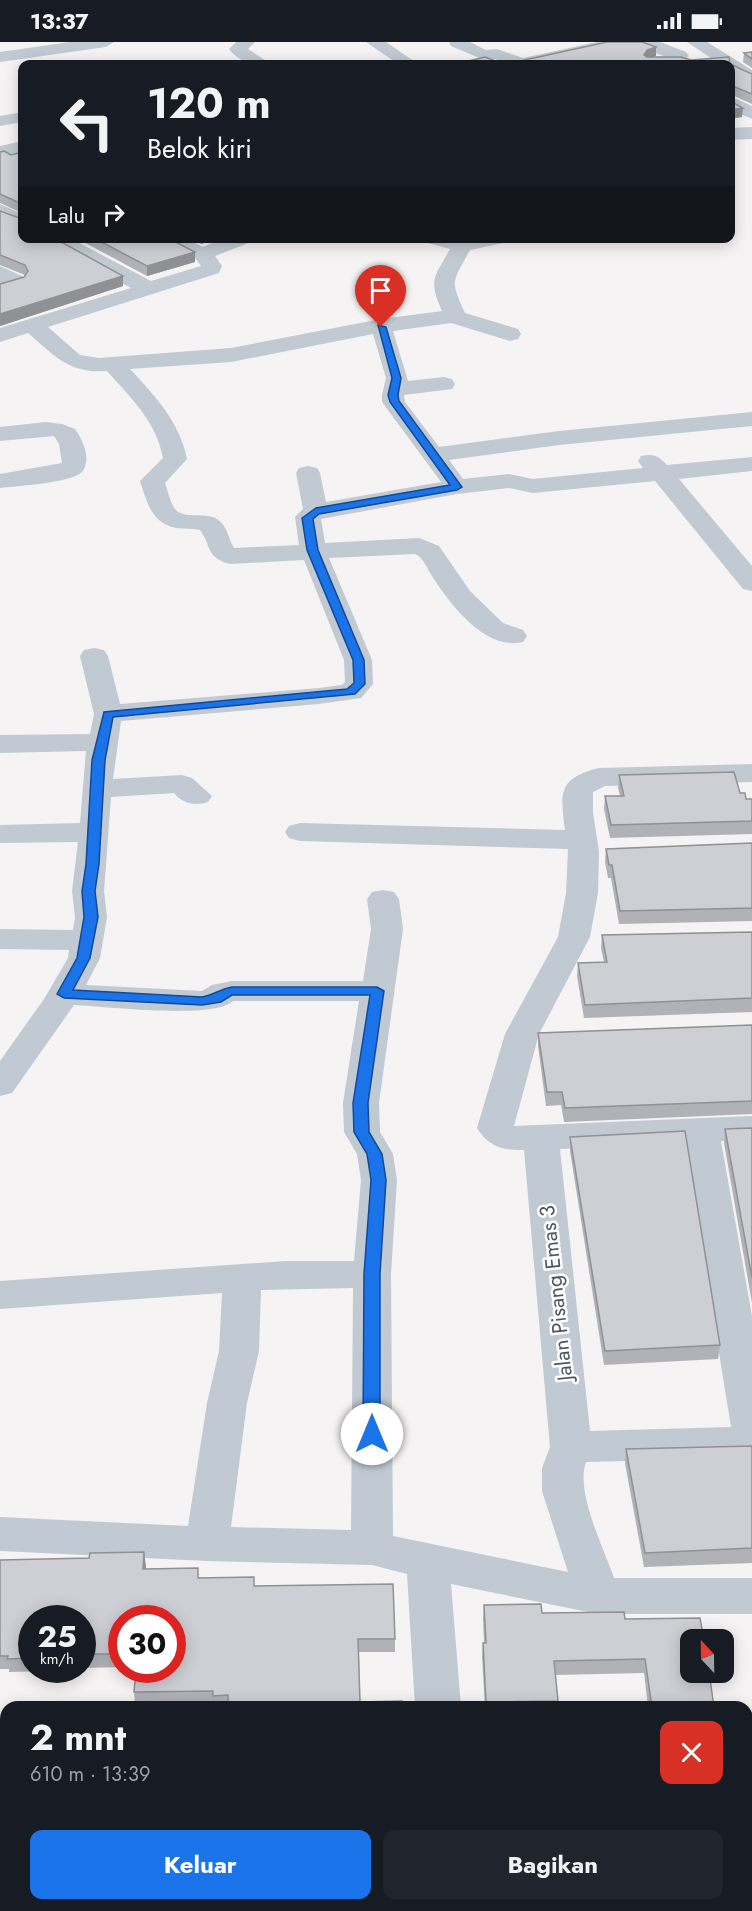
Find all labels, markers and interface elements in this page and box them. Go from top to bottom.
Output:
text: 13:37 [30,5,89,37]
text: 120 m [147,73,271,134]
icon: left [48,84,126,162]
text: Belok kiri [147,129,252,168]
icon: right [97,198,130,231]
text: Lalu [48,199,85,231]
pin [355,265,406,327]
icon: arrive [364,274,397,307]
street label: Jalan Pisang Emas 3 [532,1204,580,1385]
position arrow [340,1402,404,1466]
speed limit sign: 30 [108,1605,186,1683]
text: 25 [37,1615,77,1658]
north arrow [680,1629,734,1683]
map controls [680,1629,734,1683]
text: km/h [40,1648,74,1670]
text: 2 mnt [30,1711,126,1763]
button: close [660,1721,723,1784]
text: 610 m · 13:39 [30,1760,150,1789]
button: Keluar [30,1830,371,1899]
button: Bagikan [383,1830,723,1899]

